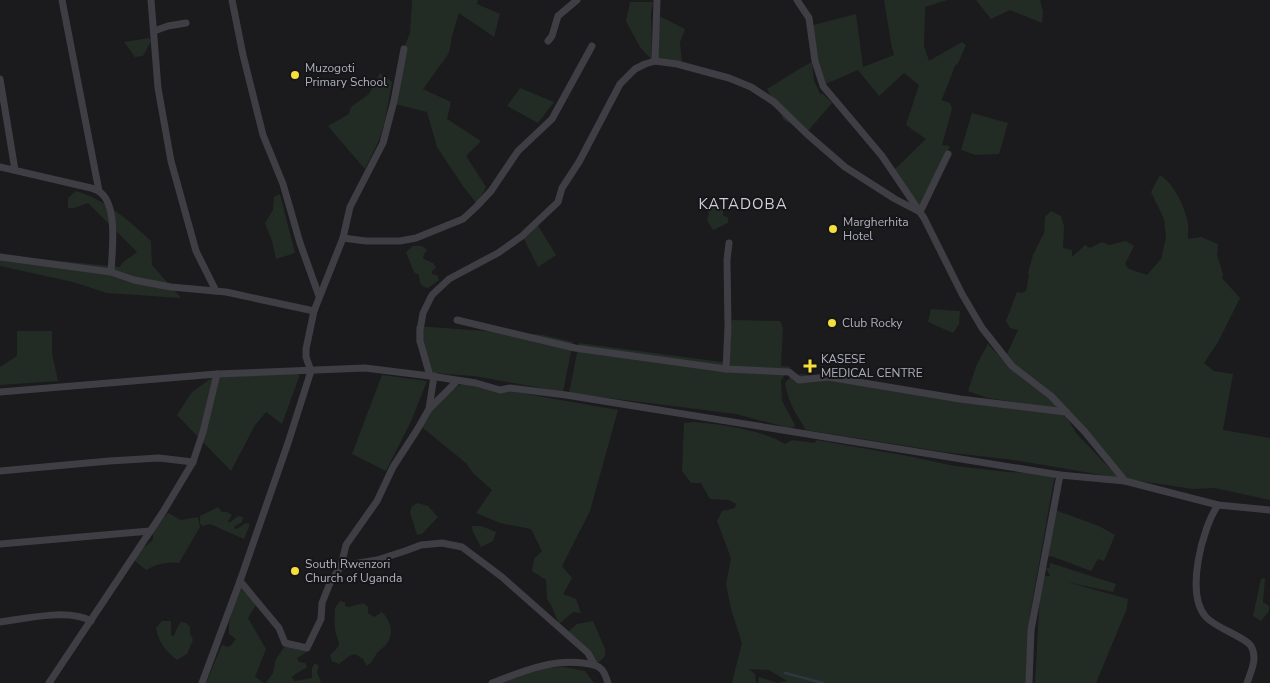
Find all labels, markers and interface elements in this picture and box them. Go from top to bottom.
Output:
place label: Muzogoti Primary School [305,60,387,90]
marker: Muzogoti Primary School [289,69,301,81]
district label: KATADOBA [698,194,788,214]
place label: Margherhita Hotel [843,214,909,244]
marker: Margherhita Hotel [827,223,839,235]
place label: Club Rocky [842,315,903,331]
marker: Club Rocky [826,317,838,329]
place label: KASESE MEDICAL CENTRE [821,351,923,381]
marker: KASESE MEDICAL CENTRE [803,359,817,373]
place label: South Rwenzori Church of Uganda [305,556,402,586]
marker: South Rwenzori Church of Uganda [289,565,301,577]

